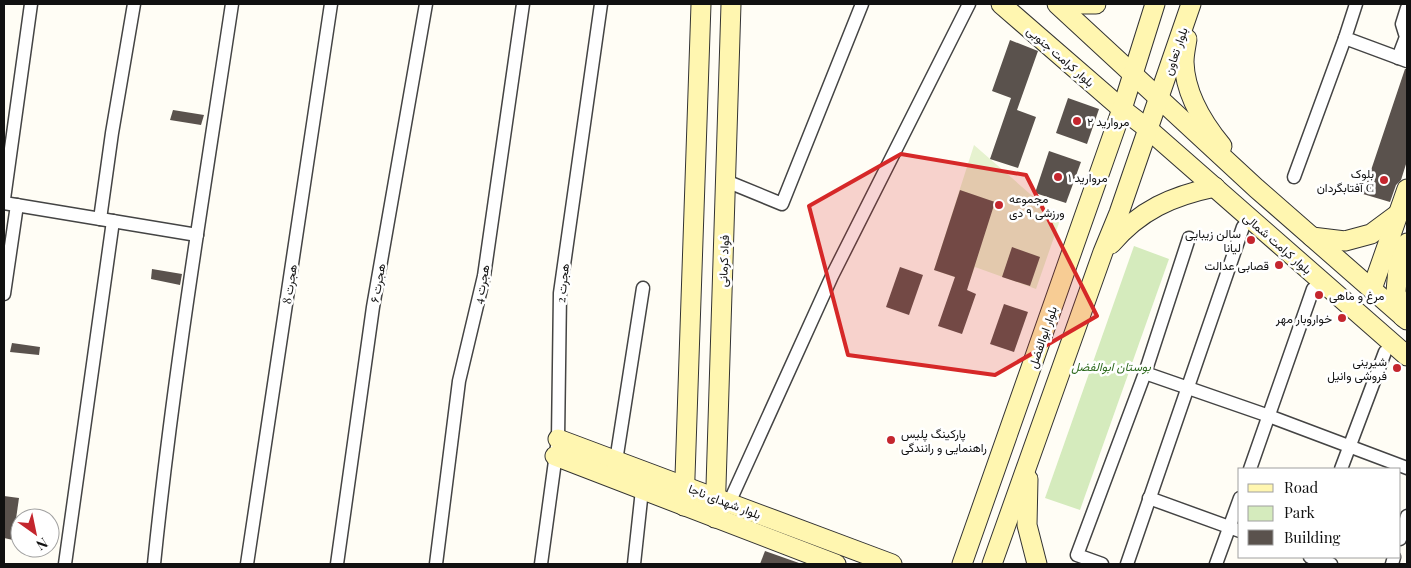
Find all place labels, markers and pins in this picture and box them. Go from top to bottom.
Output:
place label: مروارید ۲ [1087,113,1129,130]
marker: مروارید ۲ [1071,115,1083,127]
place label: بلوک آفتابگردان C [1317,165,1374,196]
place label: مروارید ۱ [1068,169,1108,186]
marker: مروارید ۱ [1052,171,1064,183]
marker: بلوک آفتابگردان C [1378,174,1390,186]
place label: مجموعه ورزشی ۹ دی [1009,190,1065,221]
marker: مجموعه ورزشی ۹ دی [993,199,1005,211]
place label: سالن زیبایی لیانا [1185,225,1241,255]
marker: سالن زیبایی لیانا [1245,234,1257,246]
place label: قصابی عدالت [1205,257,1269,274]
marker: قصابی عدالت [1273,259,1285,271]
place label: مرغ و ماهی [1329,287,1384,305]
marker: مرغ و ماهی [1313,289,1325,301]
place label: خواروبار مهر [1275,310,1332,327]
marker: خواروبار مهر [1336,312,1348,324]
place label: شیرینی فروشی وانیل [1327,353,1387,384]
marker: شیرینی فروشی وانیل [1391,362,1403,374]
place label: پارکینگ پلیس راهنمایی و رانندگی [901,425,987,456]
marker: پارکینگ پلیس راهنمایی و رانندگی [885,434,897,446]

